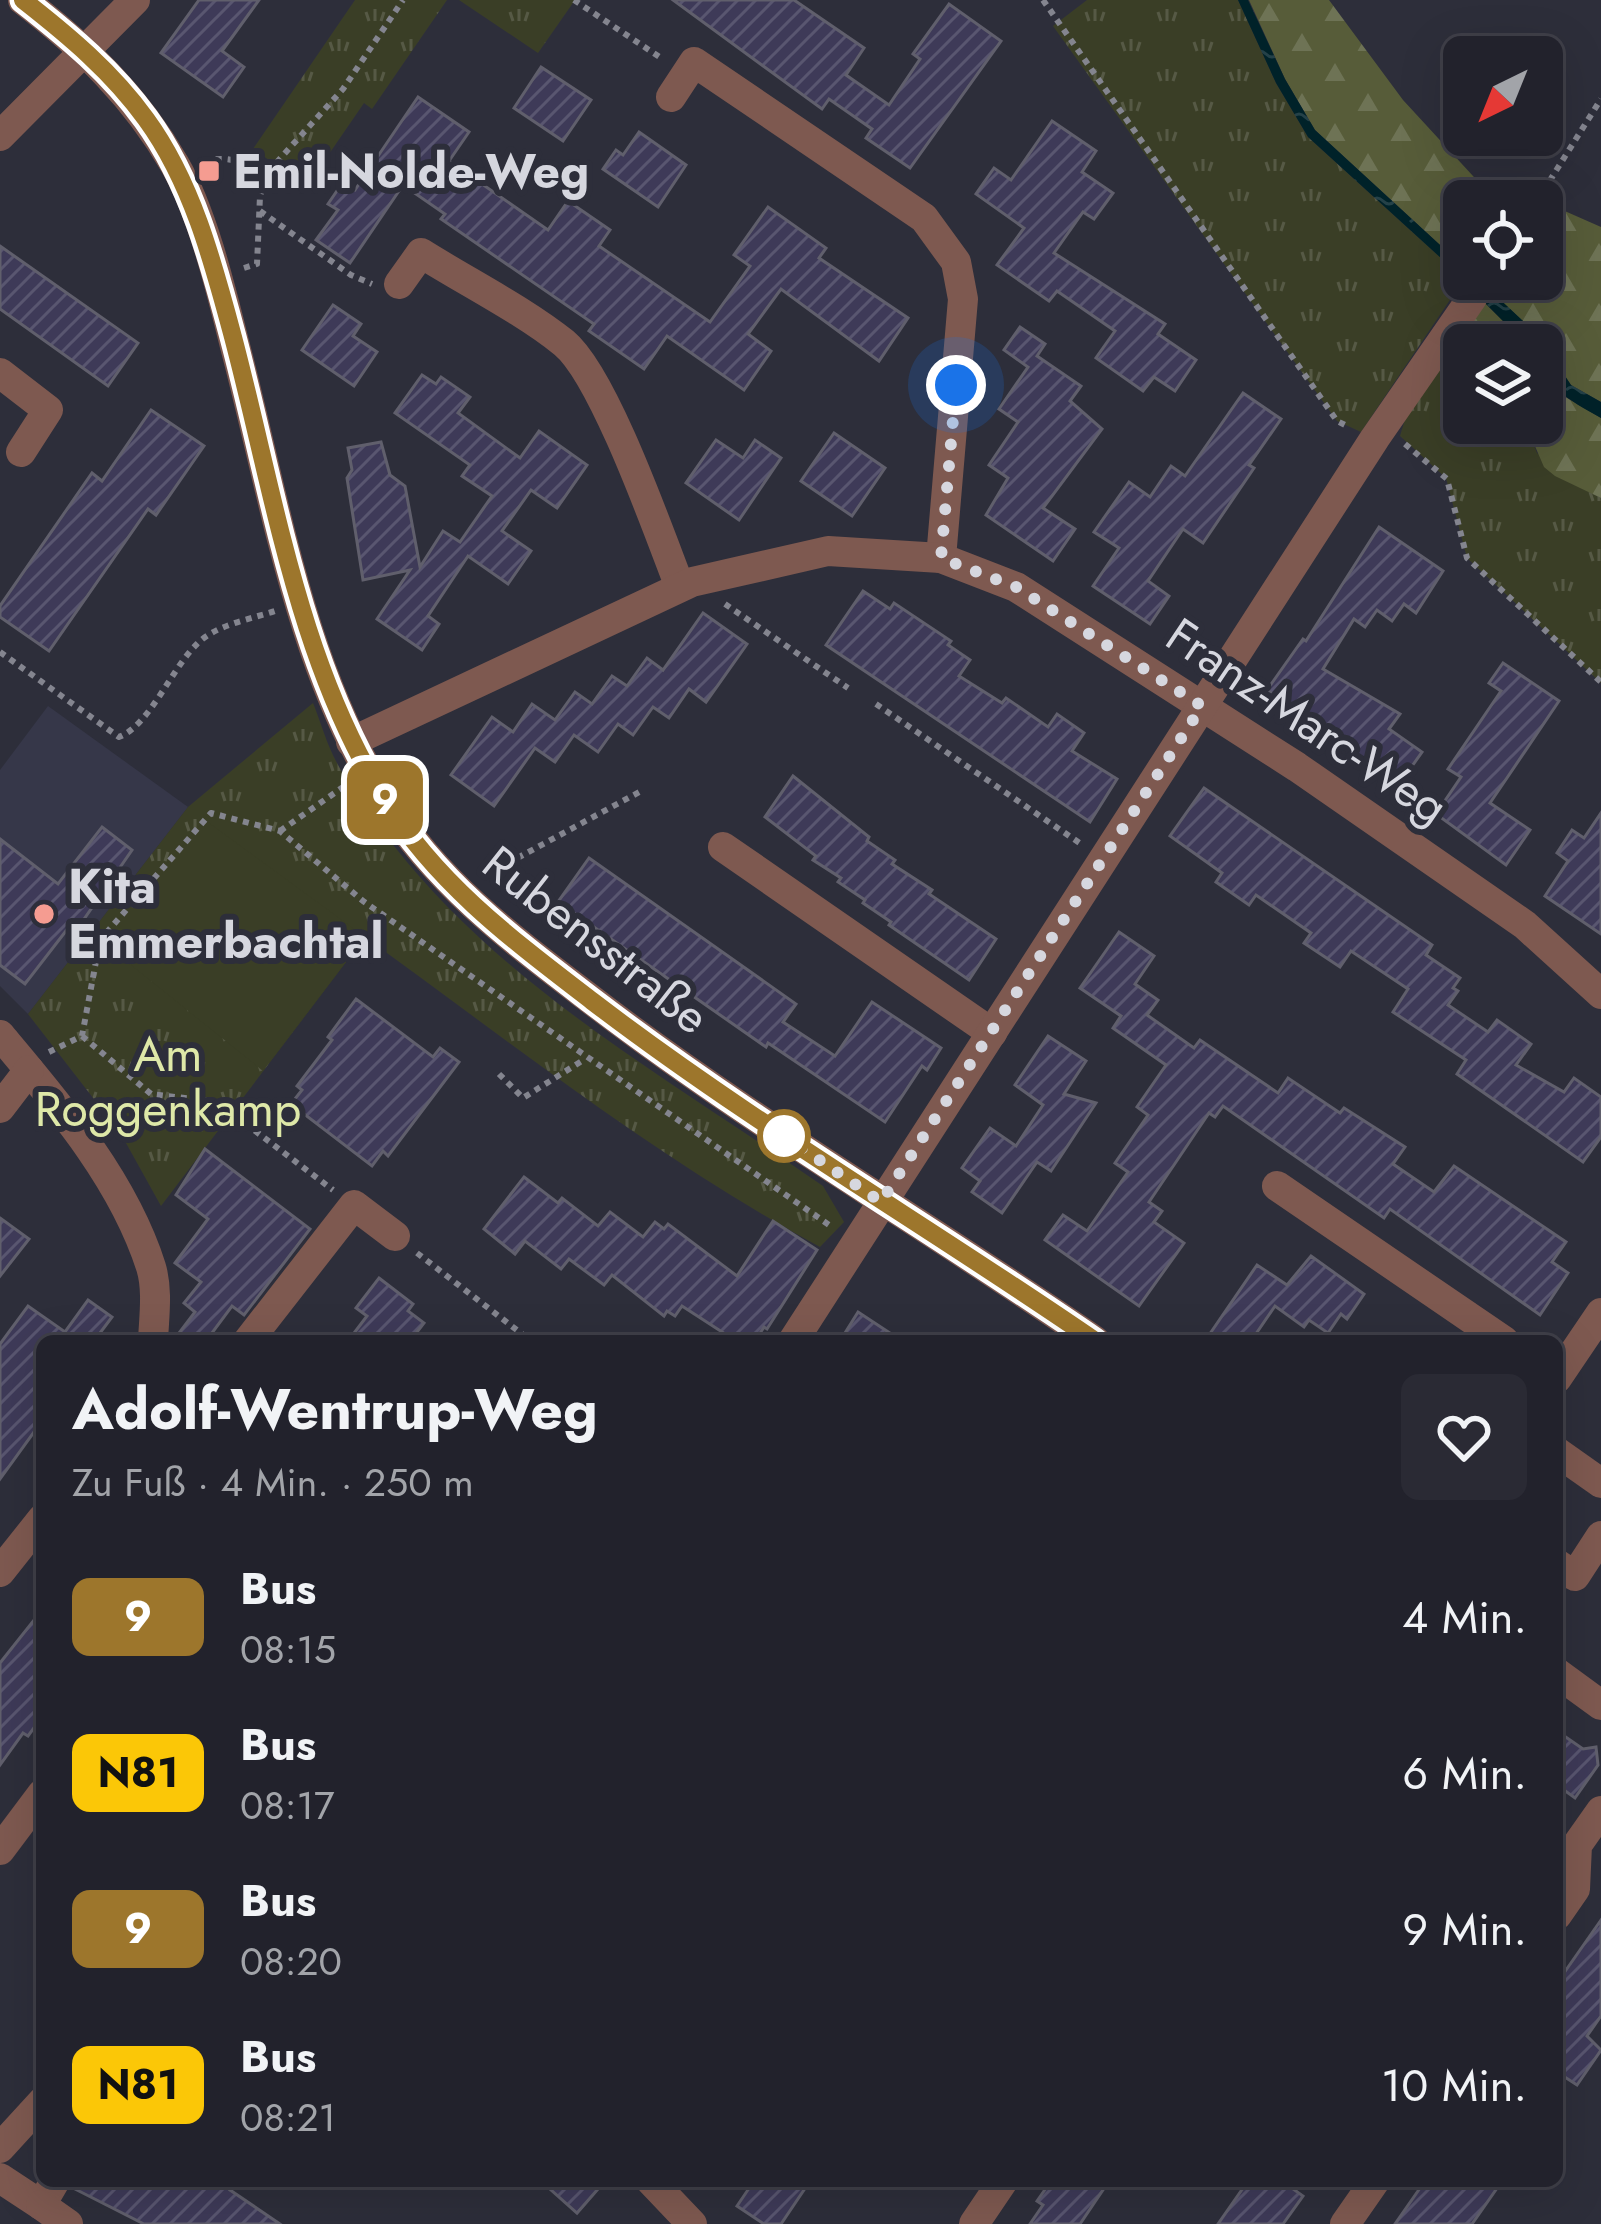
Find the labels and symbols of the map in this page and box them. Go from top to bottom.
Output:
north arrow [1443,36,1563,156]
place label: Emil-Nolde-Weg [233,137,589,206]
marker: Emil-Nolde-Weg [196,158,222,184]
your location [926,355,986,415]
street label: Franz-Marc-Weg [1152,601,1462,841]
line badge: 9 [346,761,424,839]
street label: Rubensstraße [468,829,724,1051]
place label: Kita Emmerbachtal [68,852,384,976]
marker: Kita Emmerbachtal [31,901,57,927]
park label: Am Roggenkamp [35,1020,301,1144]
unlabelled marker [759,1111,809,1161]

